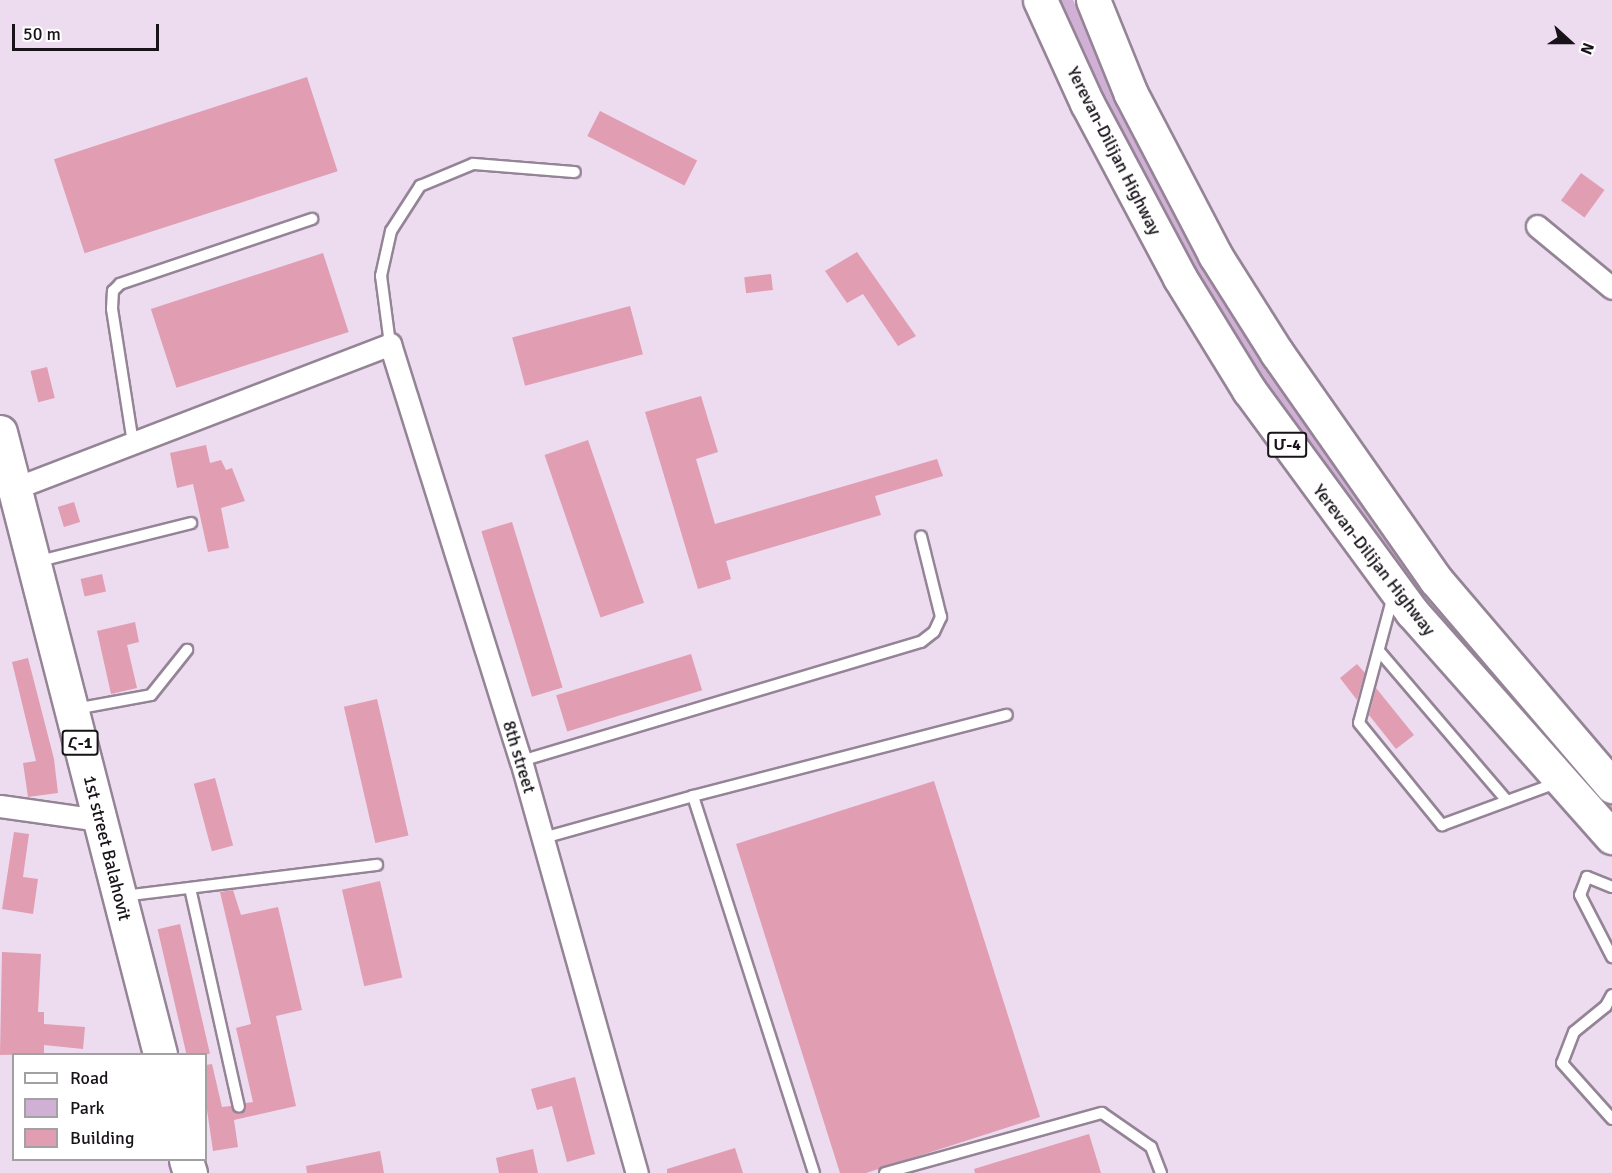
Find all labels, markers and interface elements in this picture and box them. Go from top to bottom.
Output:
scale bar [15,12,162,50]
north arrow [1540,12,1600,72]
text: 50 m [23,23,61,45]
text: N [1575,40,1598,57]
street label: Yerevan-Dilijan Highway [1062,63,1166,239]
road number: Մ-4 [1266,432,1308,458]
street label: Yerevan-Dilijan Highway [1308,480,1440,640]
street label: 8th street [498,718,540,796]
road number: Հ-1 [60,730,100,756]
street label: 1st street Balahovit [78,773,136,923]
legend [12,1053,207,1161]
text: Road [70,1067,109,1089]
text: Park [70,1097,105,1119]
text: Building [70,1127,134,1149]

